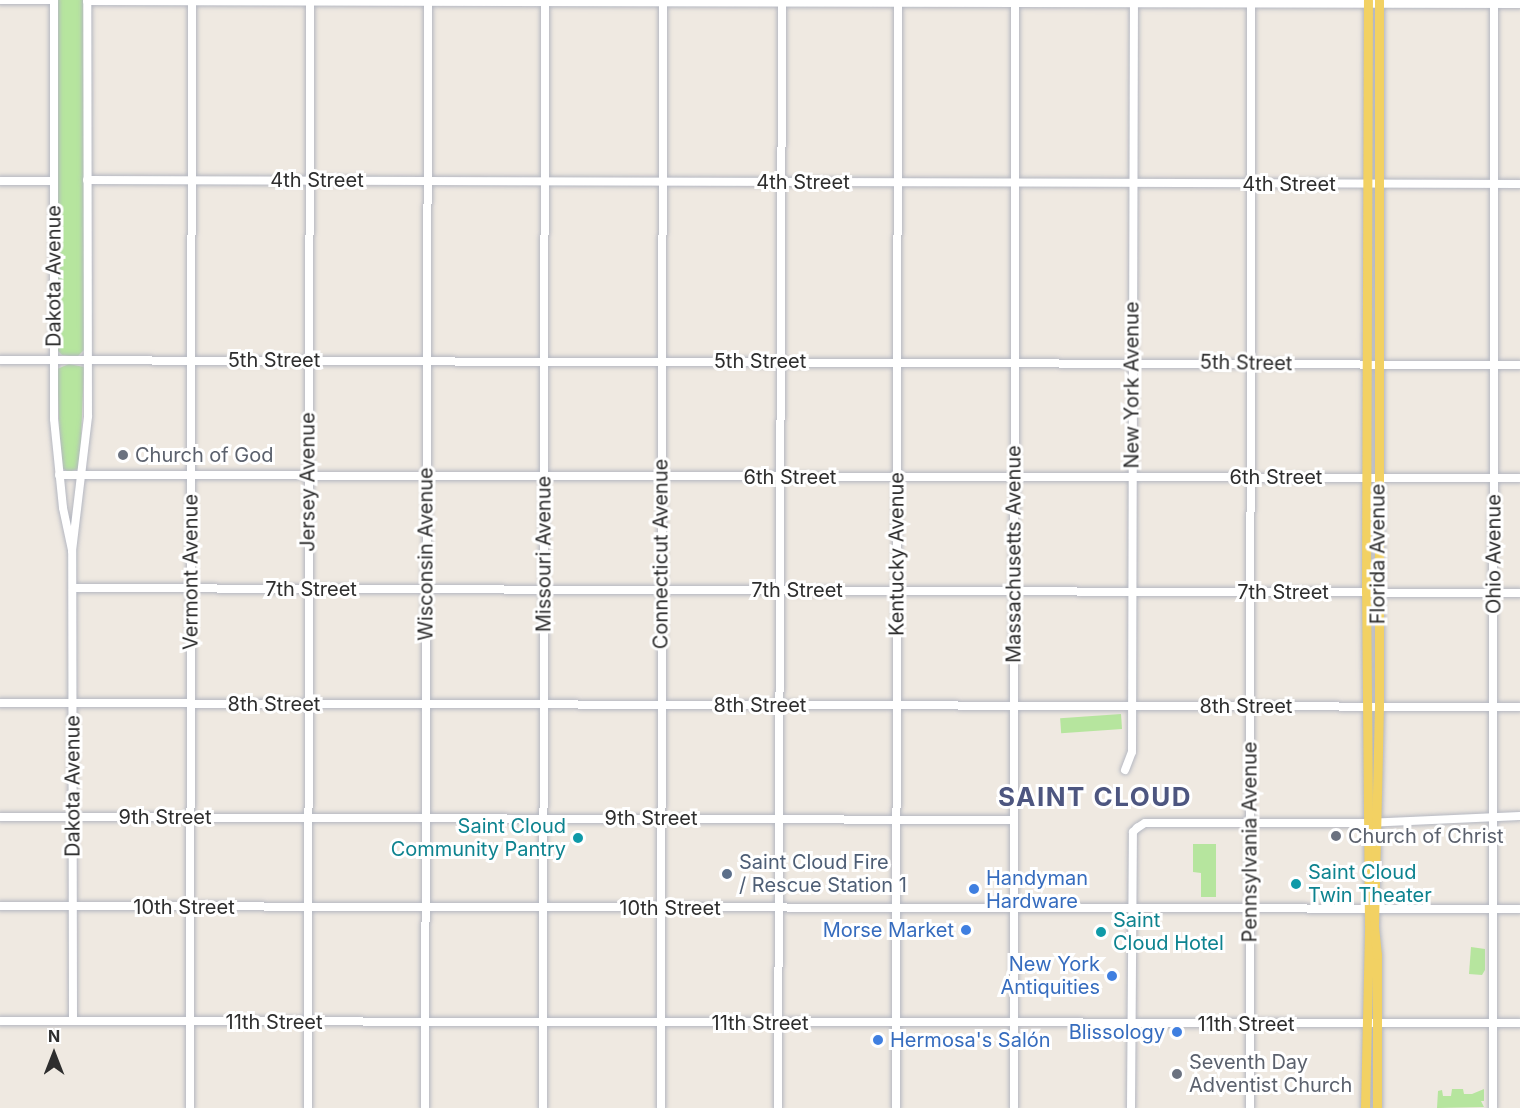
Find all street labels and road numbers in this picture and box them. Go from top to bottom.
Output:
street label: 4th Street [270,168,364,192]
street label: 4th Street [756,170,850,194]
street label: 4th Street [1242,172,1336,196]
street label: Dakota Avenue [42,205,66,347]
street label: New York Avenue [1120,301,1144,469]
street label: 5th Street [228,348,320,372]
street label: 5th Street [714,349,806,373]
street label: 5th Street [1200,350,1292,376]
street label: Jersey Avenue [296,412,320,552]
street label: Massachusetts Avenue [1002,445,1026,663]
street label: Connecticut Avenue [649,459,673,649]
street label: 6th Street [744,465,836,489]
street label: 6th Street [1230,465,1322,489]
street label: Wisconsin Avenue [414,467,438,641]
street label: Kentucky Avenue [885,472,909,636]
street label: Missouri Avenue [532,476,556,632]
street label: Florida Avenue [1366,484,1390,624]
street label: Vermont Avenue [179,494,203,650]
street label: Ohio Avenue [1482,494,1506,614]
street label: 7th Street [265,577,357,601]
street label: 7th Street [751,578,843,602]
street label: 7th Street [1237,580,1329,604]
street label: 8th Street [228,692,320,716]
street label: 8th Street [714,693,806,717]
street label: 8th Street [1200,694,1292,718]
street label: Dakota Avenue [61,715,85,857]
street label: Pennsylvania Avenue [1238,742,1262,942]
street label: 9th Street [118,805,212,829]
street label: 9th Street [604,806,698,830]
street label: 10th Street [133,895,235,919]
street label: 10th Street [619,896,721,920]
street label: 11th Street [226,1010,322,1034]
street label: 11th Street [712,1011,808,1035]
street label: 11th Street [1198,1012,1294,1036]

